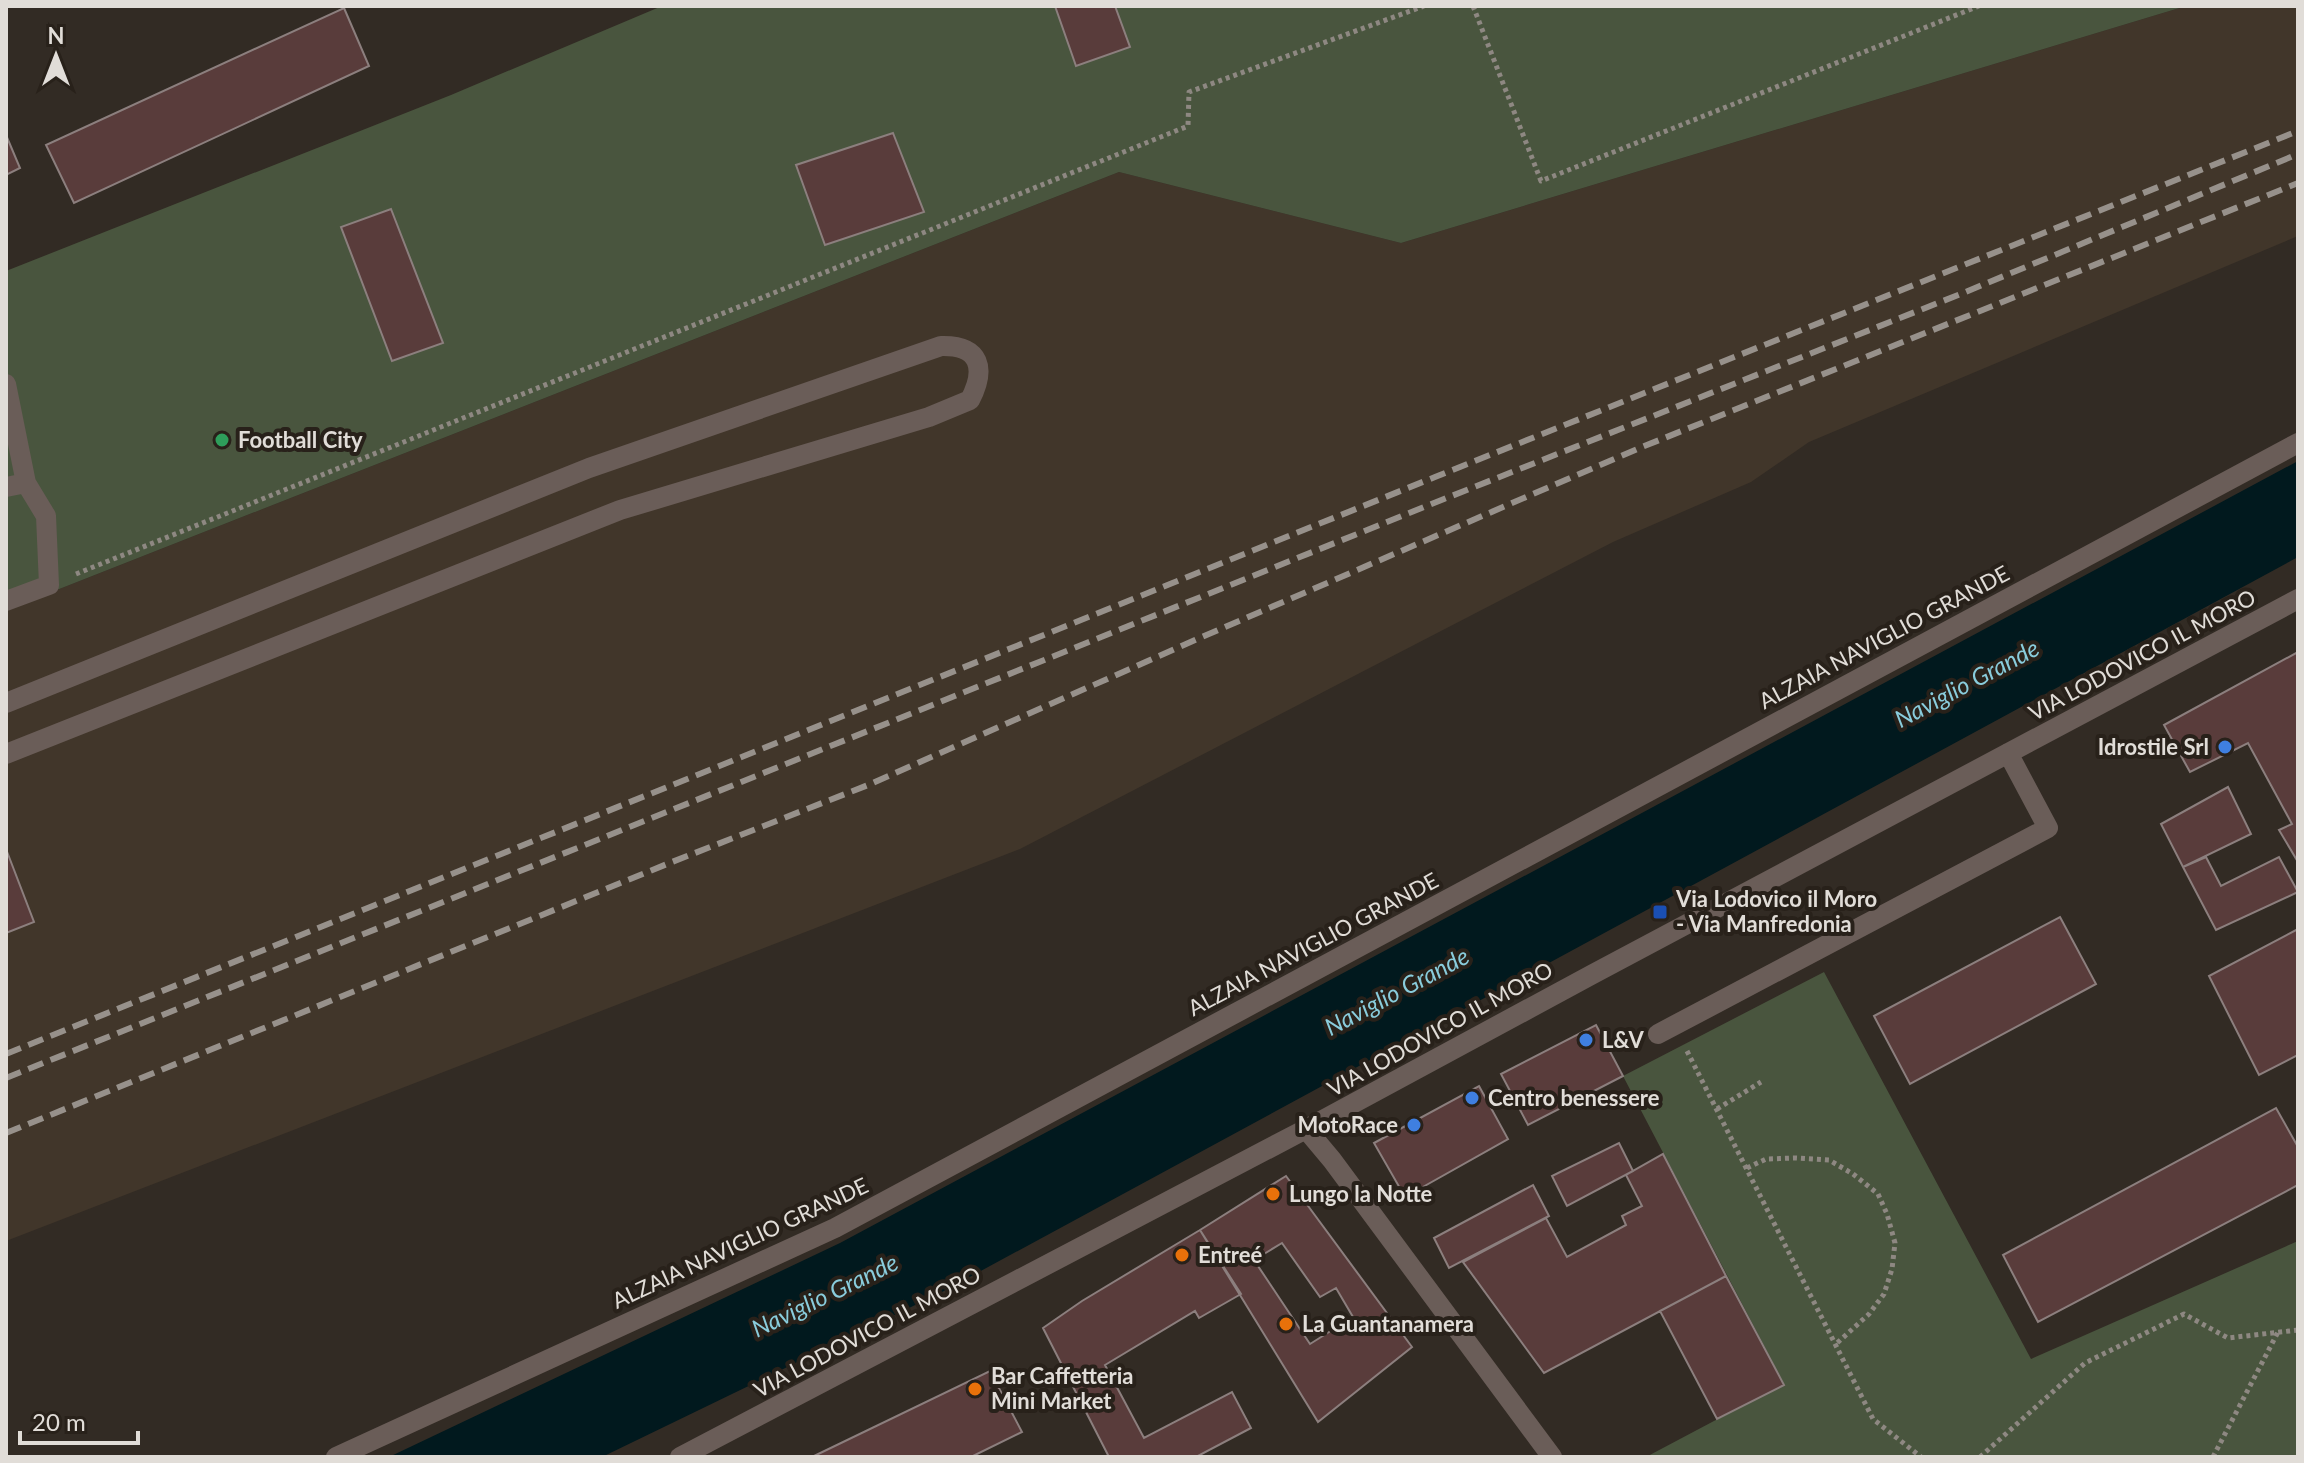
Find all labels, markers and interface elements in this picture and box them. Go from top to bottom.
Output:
north arrow [16,16,96,96]
text: N [48,22,64,49]
place label: Football City [238,426,363,453]
marker: Football City [213,431,231,449]
street label: ALZAIA NAVIGLIO GRANDE [1754,559,2014,714]
street label: VIA LODOVICO IL MORO [2024,583,2260,726]
water label: Naviglio Grande [1889,632,2043,733]
place label: Idrostile Srl [2098,733,2209,760]
marker: Idrostile Srl [2216,738,2234,756]
street label: ALZAIA NAVIGLIO GRANDE [1183,866,1443,1021]
place label: Via Lodovico il Moro - Via Manfredonia [1675,885,1877,937]
marker: Via Lodovico il Moro - Via Manfredonia [1651,903,1669,921]
water label: Naviglio Grande [1319,940,1473,1041]
street label: VIA LODOVICO IL MORO [1322,955,1557,1102]
place label: L&V [1602,1026,1644,1053]
marker: L&V [1577,1031,1595,1049]
place label: Centro benessere [1488,1084,1660,1111]
marker: Centro benessere [1463,1089,1481,1107]
place label: MotoRace [1297,1111,1398,1138]
marker: MotoRace [1405,1116,1423,1134]
street label: ALZAIA NAVIGLIO GRANDE [607,1171,872,1314]
place label: Lungo la Notte [1289,1180,1433,1207]
marker: Lungo la Notte [1264,1185,1282,1203]
place label: Entreé [1198,1241,1262,1268]
marker: Entreé [1173,1246,1191,1264]
water label: Naviglio Grande [746,1247,902,1343]
street label: VIA LODOVICO IL MORO [749,1260,985,1403]
place label: La Guantanamera [1302,1310,1474,1337]
marker: La Guantanamera [1277,1315,1295,1333]
place label: Bar Caffetteria Mini Market [991,1362,1134,1414]
marker: Bar Caffetteria Mini Market [966,1380,984,1398]
scale bar [20,1395,138,1445]
text: 20 m [32,1407,86,1436]

